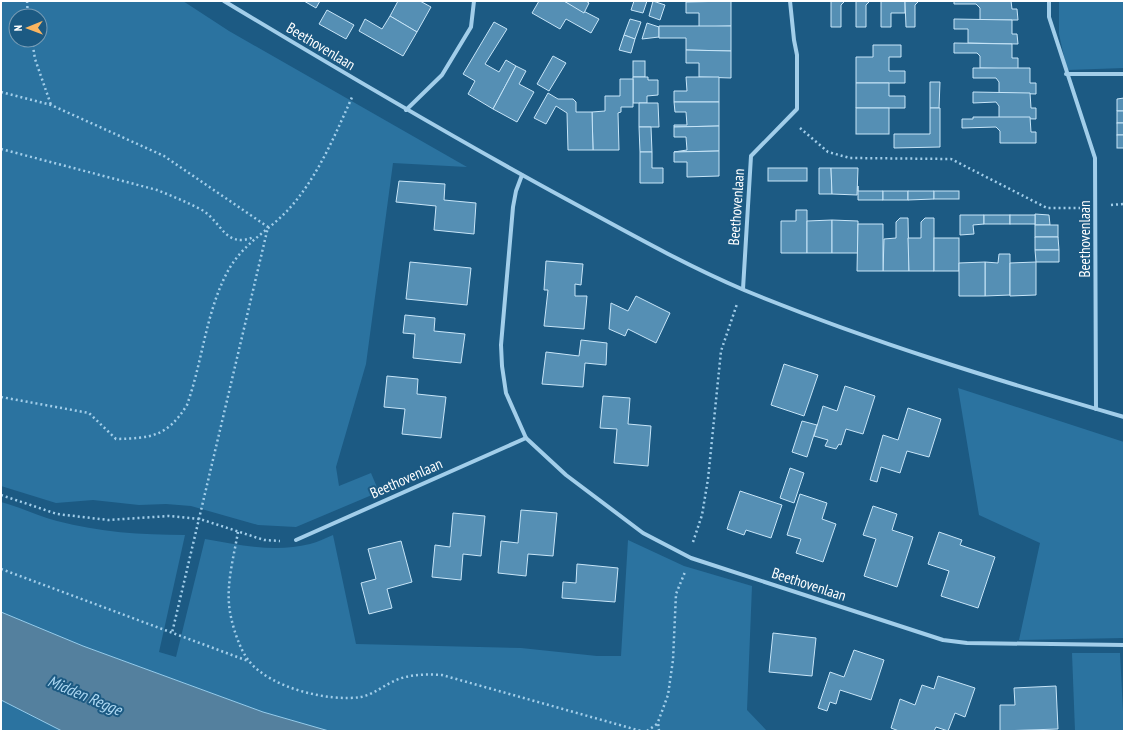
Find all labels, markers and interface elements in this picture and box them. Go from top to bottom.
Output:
north arrow [8,8,48,48]
street label: Beethovenlaan [283,18,359,74]
text: N [11,25,25,31]
street label: Beethovenlaan [724,168,748,246]
street label: Beethovenlaan [1075,200,1094,278]
street label: Beethovenlaan [367,454,445,502]
street label: Beethovenlaan [769,563,849,605]
water label: Midden Regge [45,670,126,720]

